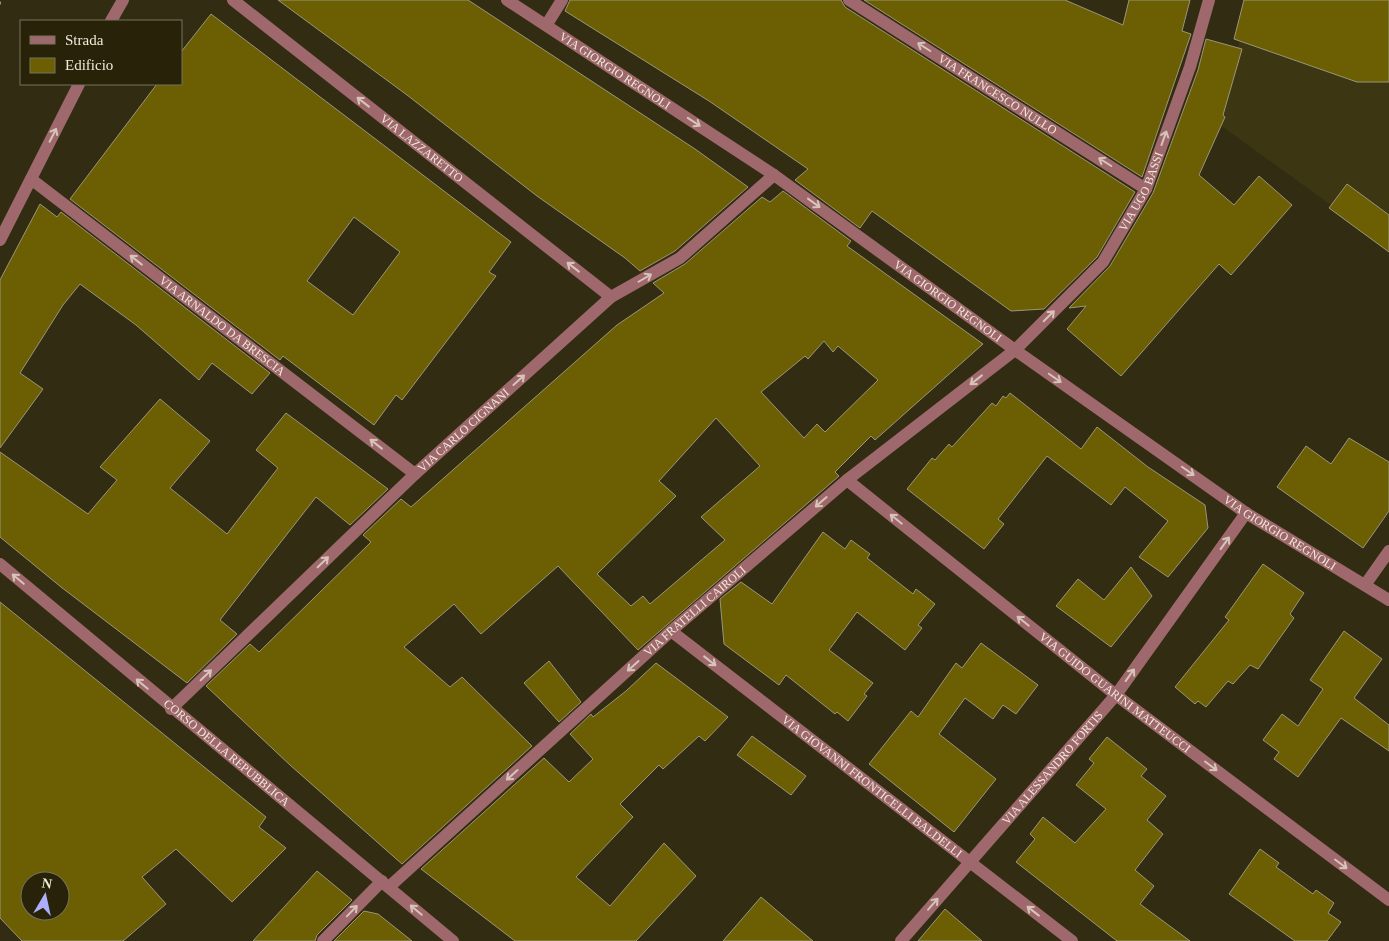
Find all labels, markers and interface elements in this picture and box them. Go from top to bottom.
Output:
legend [20,20,182,85]
street label: VIA GIORGIO REGNOLI [557,29,673,112]
text: Strada [65,32,104,48]
one-way arrow [917,42,931,52]
street label: VIA FRANCESCO NULLO [935,51,1060,138]
text: Edificio [65,57,113,73]
one-way arrow [357,96,370,107]
street label: VIA LAZZARETTO [377,111,466,185]
one-way arrow [687,117,701,127]
one-way arrow [48,128,58,143]
one-way arrow [1160,131,1169,146]
street label: VIA UGO BASSI [1116,150,1166,234]
one-way arrow [1099,157,1113,167]
one-way arrow [807,198,820,209]
one-way arrow [129,255,143,265]
street label: VIA GIORGIO REGNOLI [891,257,1005,345]
one-way arrow [566,262,580,272]
street label: VIA ARNALDO DA BRESCIA [156,273,288,379]
one-way arrow [637,273,652,282]
one-way arrow [1043,310,1055,322]
one-way arrow [1048,373,1062,383]
one-way arrow [513,374,526,386]
one-way arrow [970,374,983,385]
street label: VIA CARLO CIGNANI [415,386,512,475]
one-way arrow [369,439,383,449]
one-way arrow [1181,466,1195,476]
street label: VIA GIORGIO REGNOLI [1221,492,1339,573]
one-way arrow [815,496,828,508]
one-way arrow [890,514,903,525]
one-way arrow [1220,536,1230,550]
one-way arrow [317,556,330,568]
street label: VIA FRATELLI CAIROLI [641,563,749,659]
one-way arrow [11,574,24,585]
one-way arrow [1016,616,1030,626]
street label: VIA GUIDO GUARINI MATTEUCCI [1036,629,1193,756]
one-way arrow [703,655,716,666]
one-way arrow [626,660,639,672]
one-way arrow [1125,668,1135,682]
one-way arrow [200,669,213,681]
one-way arrow [136,679,149,690]
street label: CORSO DELLA REPUBBLICA [161,696,293,809]
street label: VIA ALESSANDRO FORTIS [999,708,1106,827]
street label: VIA GIOVANNI FRONTICELLI BALDELLI [779,712,965,860]
one-way arrow [1204,761,1217,772]
one-way arrow [506,769,519,781]
one-way arrow [1334,859,1348,869]
north arrow [20,871,70,921]
text: N [41,875,53,892]
one-way arrow [927,898,938,911]
one-way arrow [410,904,423,915]
one-way arrow [346,905,359,917]
one-way arrow [1027,906,1040,917]

